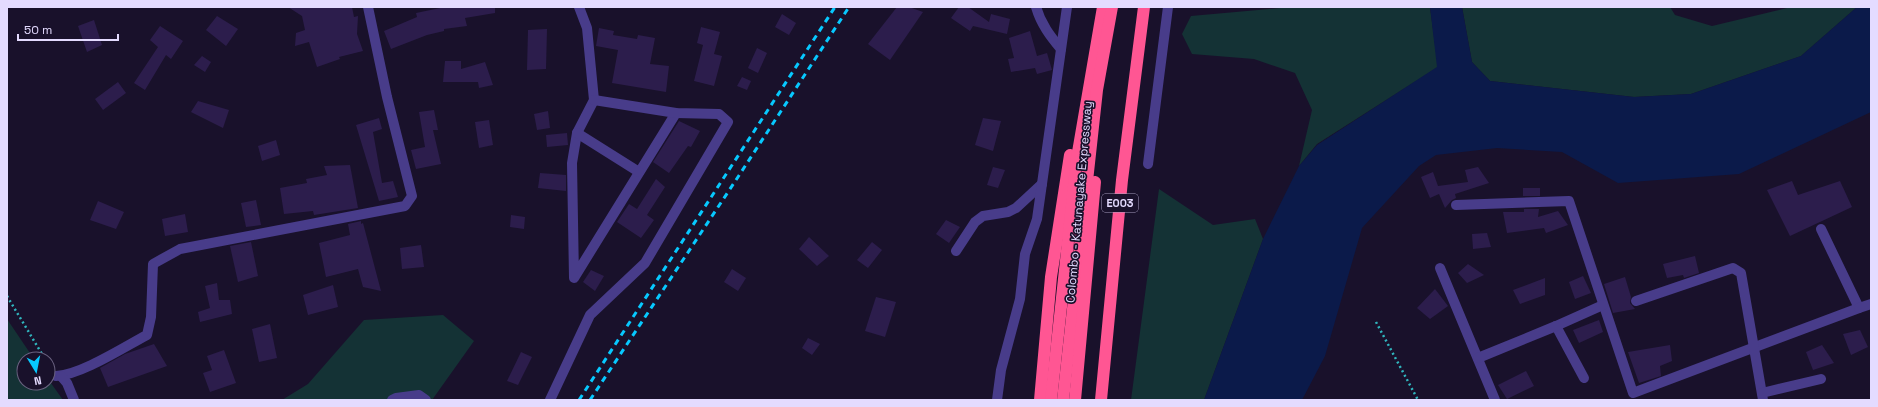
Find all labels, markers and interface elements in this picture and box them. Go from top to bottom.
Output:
scale bar [18,16,118,42]
text: 50 m [24,22,52,38]
street label: Colombo - Katunayake Expressway [1062,100,1096,304]
road number: E003 [1102,194,1138,212]
north arrow [16,351,56,391]
text: N [33,373,43,388]

